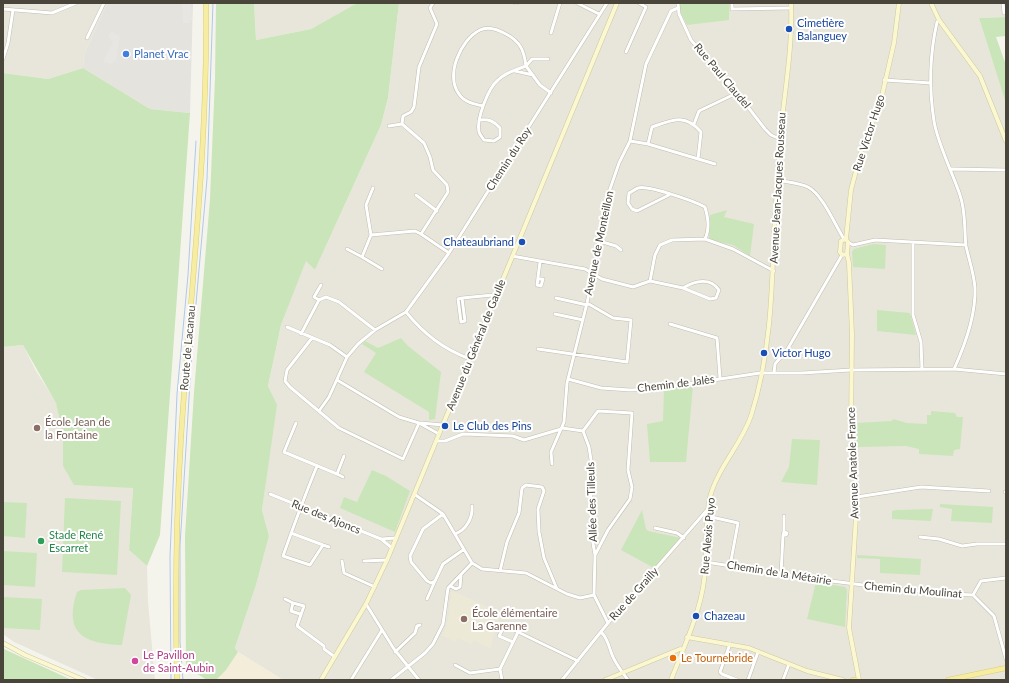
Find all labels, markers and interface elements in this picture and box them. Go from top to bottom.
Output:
place label: Cimetière Balanguey [797,16,847,42]
marker: Cimetière Balanguey [784,24,794,34]
street label: Rue Paul Claudel [691,41,753,111]
place label: Planet Vrac [134,47,189,61]
marker: Planet Vrac [121,49,131,59]
street label: Rue Victor Hugo [850,93,888,173]
street label: Avenue Jean-Jacques Rousseau [767,112,789,264]
street label: Chemin du Roy [484,125,534,193]
street label: Avenue de Monteillon [581,190,617,296]
place label: Chateaubriand [443,235,514,249]
marker: Chateaubriand [517,237,527,247]
street label: Avenue du Général de Gaulle [444,278,508,412]
street label: Route de Lacanau [178,305,198,391]
place label: Victor Hugo [772,346,831,360]
marker: Victor Hugo [759,348,769,358]
street label: Chemin de Jalès [637,373,715,395]
street label: Avenue Anatole France [844,407,862,519]
place label: École Jean de la Fontaine [45,415,110,441]
place label: Le Club des Pins [453,419,532,433]
marker: Le Club des Pins [440,421,450,431]
marker: École Jean de la Fontaine [32,423,42,433]
street label: Allée des Tilleuls [584,462,600,542]
street label: Rue des Ajoncs [289,497,363,537]
street label: Rue Alexis Puyo [698,497,718,575]
place label: Stade René Escarret [49,528,103,554]
marker: Stade René Escarret [36,536,46,546]
street label: Chemin de la Métairie [726,558,832,588]
street label: Rue de Grailly [607,565,661,623]
street label: Chemin du Moulinat [864,579,962,601]
place label: École élémentaire La Garenne [472,606,557,632]
place label: Chazeau [704,609,745,623]
marker: Chazeau [691,611,701,621]
marker: École élémentaire La Garenne [459,614,469,624]
place label: Le Pavillon de Saint-Aubin [143,648,214,674]
place label: Le Tournebride [681,651,753,665]
marker: Le Tournebride [668,653,678,663]
marker: Le Pavillon de Saint-Aubin [130,656,140,666]

